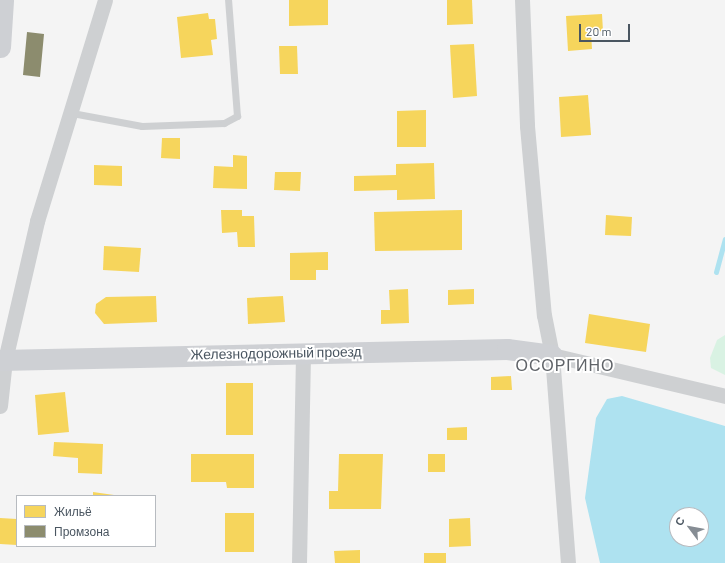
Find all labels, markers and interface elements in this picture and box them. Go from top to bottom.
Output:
scale bar [581,16,632,42]
text: 20 m [586,24,612,38]
street label: Железнодорожный проезд [190,343,362,363]
district label: ОСОРГИНО [516,355,614,375]
legend [16,495,156,547]
text: Жильё [54,504,92,518]
north arrow [669,507,709,547]
text: С [672,514,687,528]
text: Промзона [54,524,109,538]

